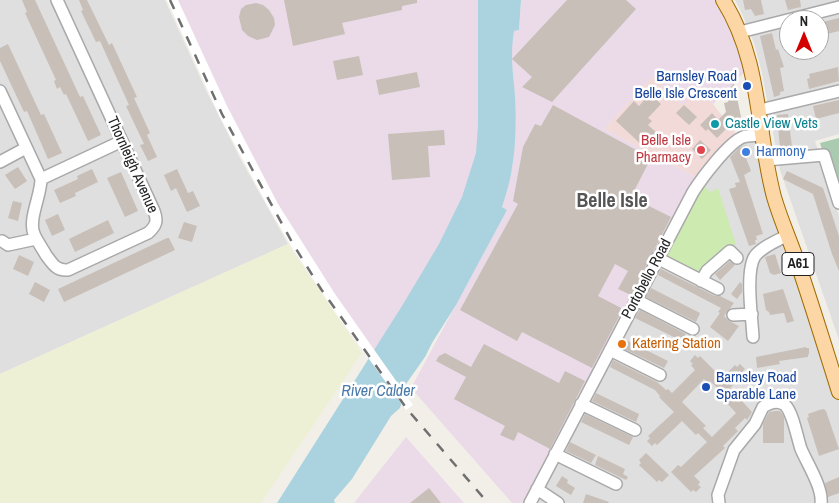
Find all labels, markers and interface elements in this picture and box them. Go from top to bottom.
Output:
north arrow [779,10,829,60]
text: N [800,12,808,30]
place label: Barnsley Road Belle Isle Crescent [634,68,737,103]
marker: Barnsley Road Belle Isle Crescent [741,80,753,92]
street label: Thornleigh Avenue [103,114,161,216]
place label: Castle View Vets [725,115,818,133]
marker: Castle View Vets [709,118,721,130]
place label: Belle Isle Pharmacy [636,132,691,167]
place label: Harmony [756,143,806,161]
marker: Belle Isle Pharmacy [695,144,707,156]
marker: Harmony [740,146,752,158]
district label: Belle Isle [576,190,648,214]
street label: Portobello Road [618,236,676,322]
road number: A61 [782,252,814,276]
place label: Katering Station [632,335,721,353]
marker: Katering Station [616,338,628,350]
place label: Barnsley Road Sparable Lane [716,369,797,404]
marker: Barnsley Road Sparable Lane [700,381,712,393]
water label: River Calder [341,382,415,402]

